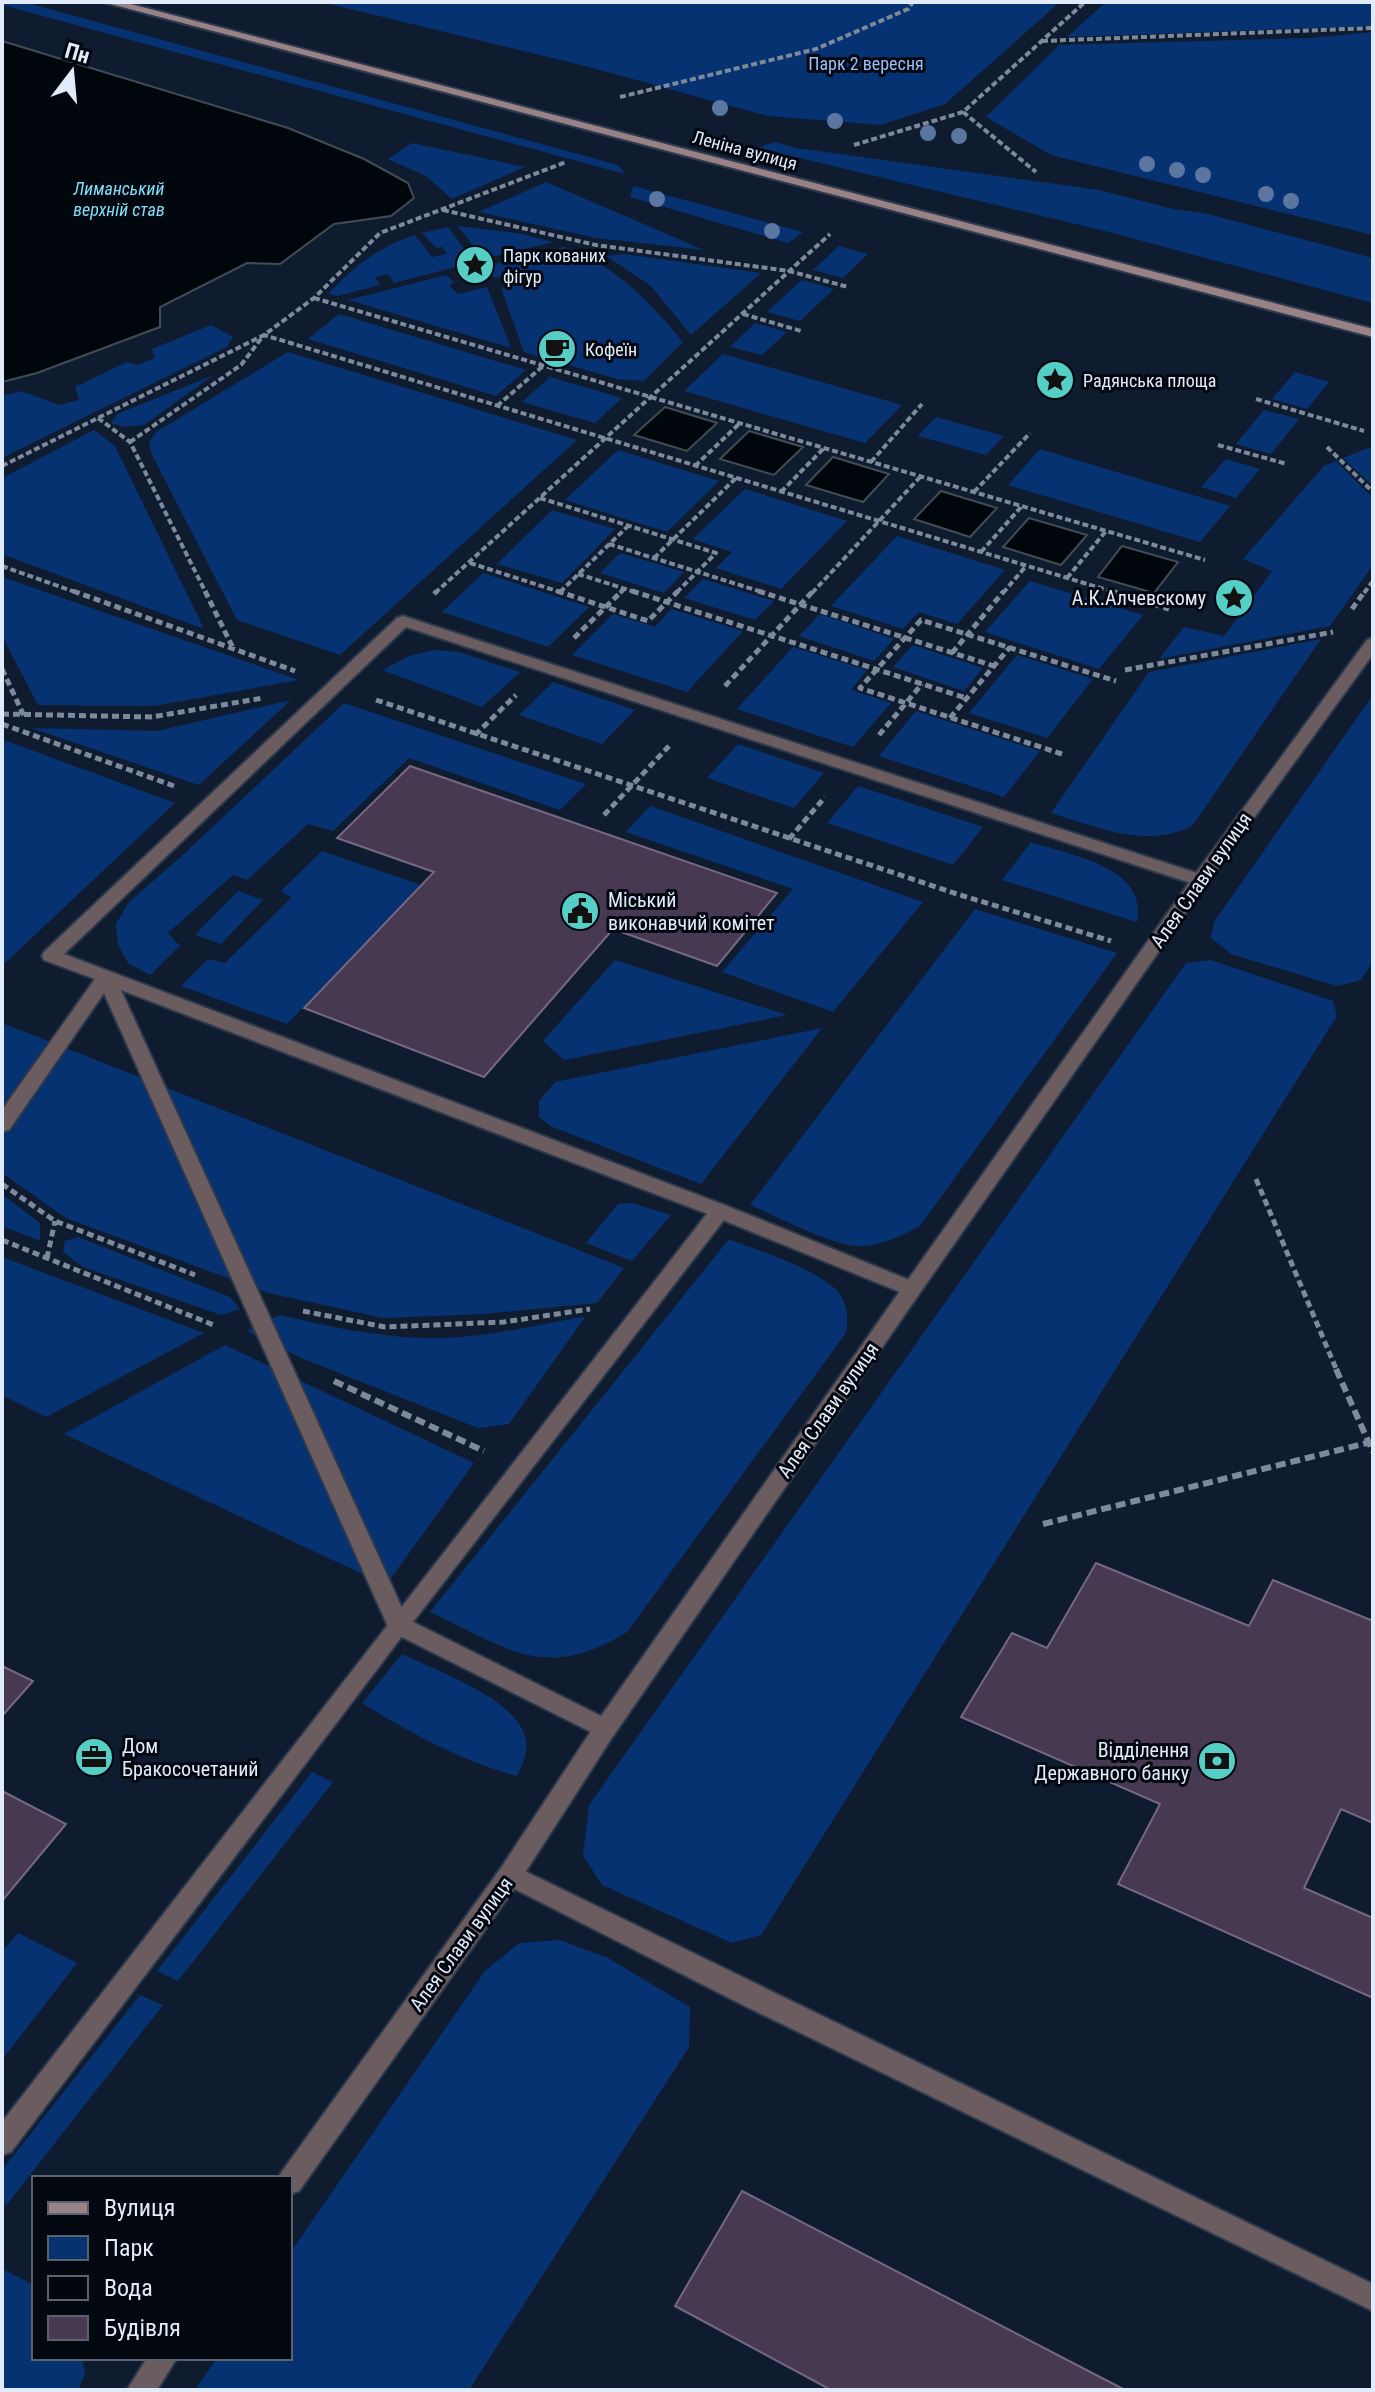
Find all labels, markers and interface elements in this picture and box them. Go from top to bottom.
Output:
north arrow [32,32,112,112]
text: Пн [62,38,93,69]
park label: Парк 2 вересня [808,53,924,74]
street label: Леніна вулиця [690,126,800,174]
water label: Лиманський верхній став [73,178,165,220]
place icon: Парк кованих фігур [454,244,496,286]
place label: Парк кованих фігур [503,245,606,287]
cafe icon: Кофеїн [536,328,578,370]
place label: Кофеїн [585,339,637,360]
place icon: Радянська площа [1034,359,1076,401]
place label: Радянська площа [1083,370,1216,391]
place icon: А.К.Алчевскому [1213,577,1255,619]
place label: А.К.Алчевскому [1072,586,1206,610]
street label: Алея Слави вулиця [1145,808,1257,952]
place label: Міський виконавчий комітет [608,888,775,935]
public building icon: Міський виконавчий комітет [559,890,601,932]
street label: Алея Слави вулиця [772,1338,884,1482]
place label: Дом Бракосочетаний [122,1734,259,1781]
office icon: Дом Бракосочетаний [73,1736,115,1778]
place label: Відділення Державного банку [1034,1738,1189,1785]
bank icon: Відділення Державного банку [1196,1740,1238,1782]
street label: Алея Слави вулиця [404,1872,518,2016]
legend [32,2176,292,2360]
text: Вулиця [104,2194,175,2222]
text: Парк [104,2234,154,2262]
text: Вода [104,2274,153,2302]
text: Будівля [104,2314,181,2342]

